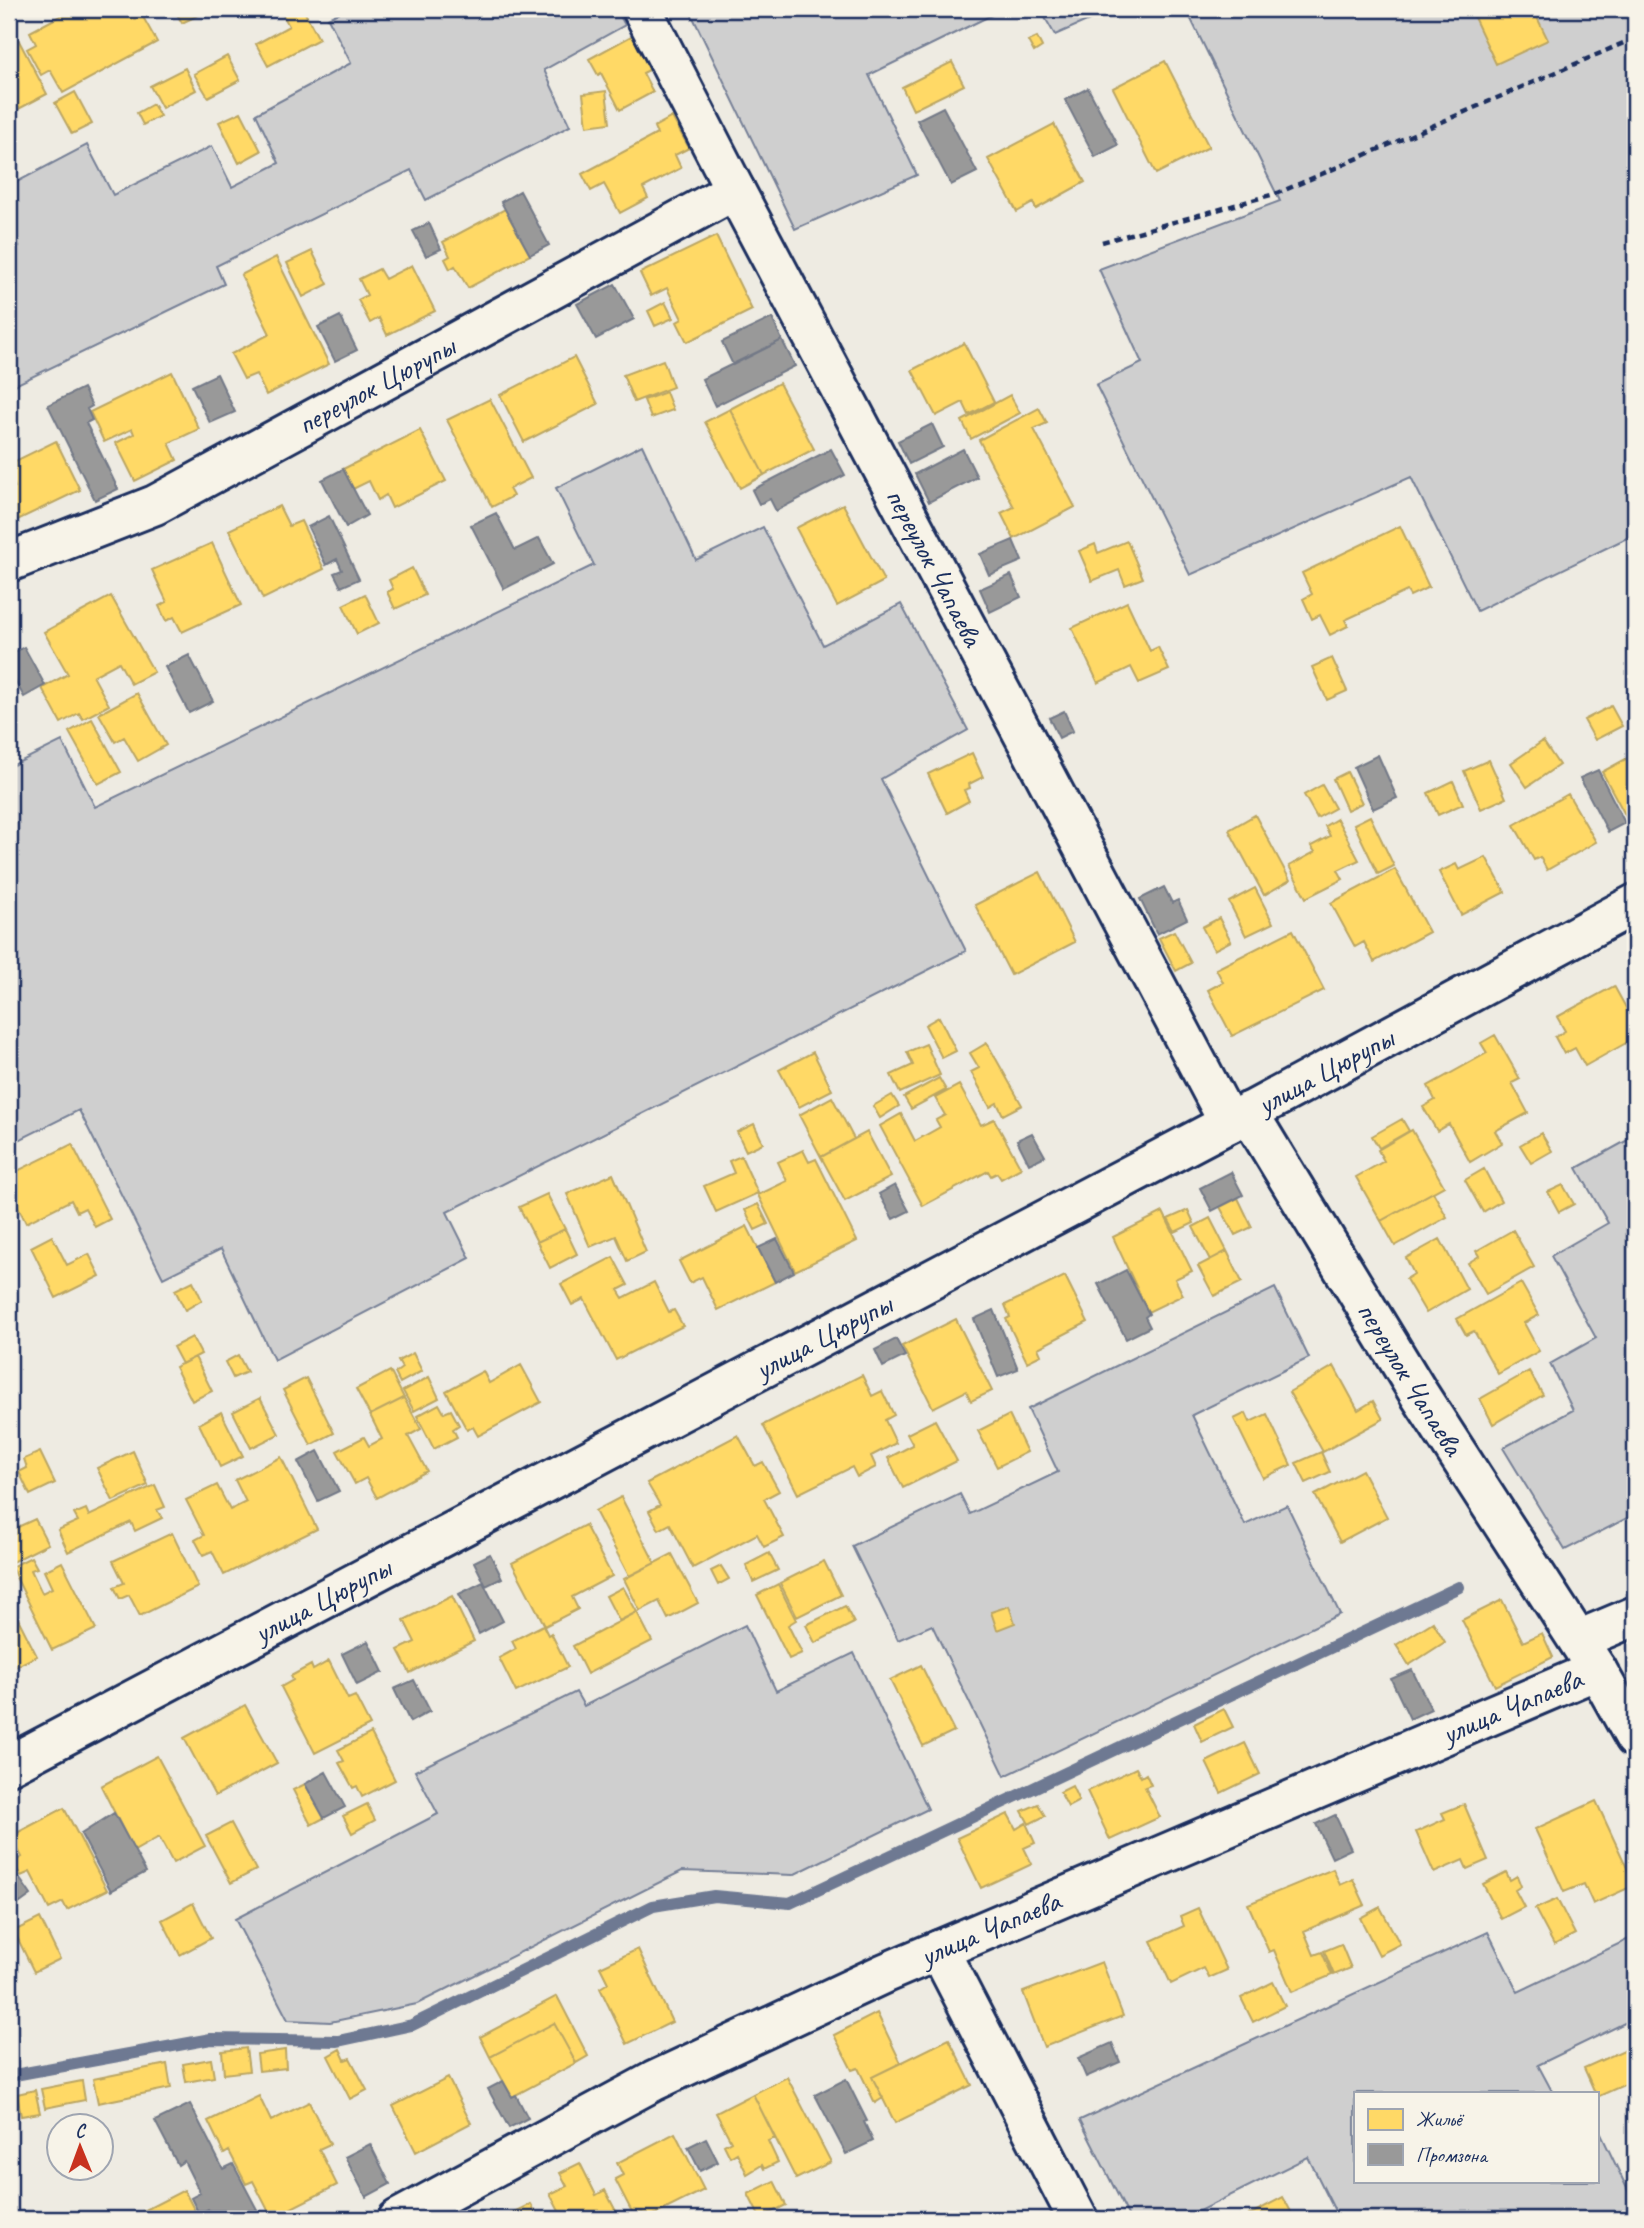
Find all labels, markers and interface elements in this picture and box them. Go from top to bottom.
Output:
street label: переулок Цюрупы [290,326,463,443]
street label: переулок Чапаева [877,481,993,654]
street label: улица Цюрупы [1249,1018,1402,1124]
street label: улица Цюрупы [746,1284,900,1389]
street label: переулок Чапаева [1348,1295,1474,1464]
street label: улица Цюрупы [246,1548,399,1653]
street label: улица Чапаева [1434,1659,1589,1754]
street label: улица Чапаева [912,1881,1068,1976]
legend [1354,2092,1598,2182]
text: Жильё [1416,2106,1465,2132]
north arrow [46,2112,116,2182]
text: С [75,2119,87,2143]
text: Промзона [1416,2142,1489,2168]

